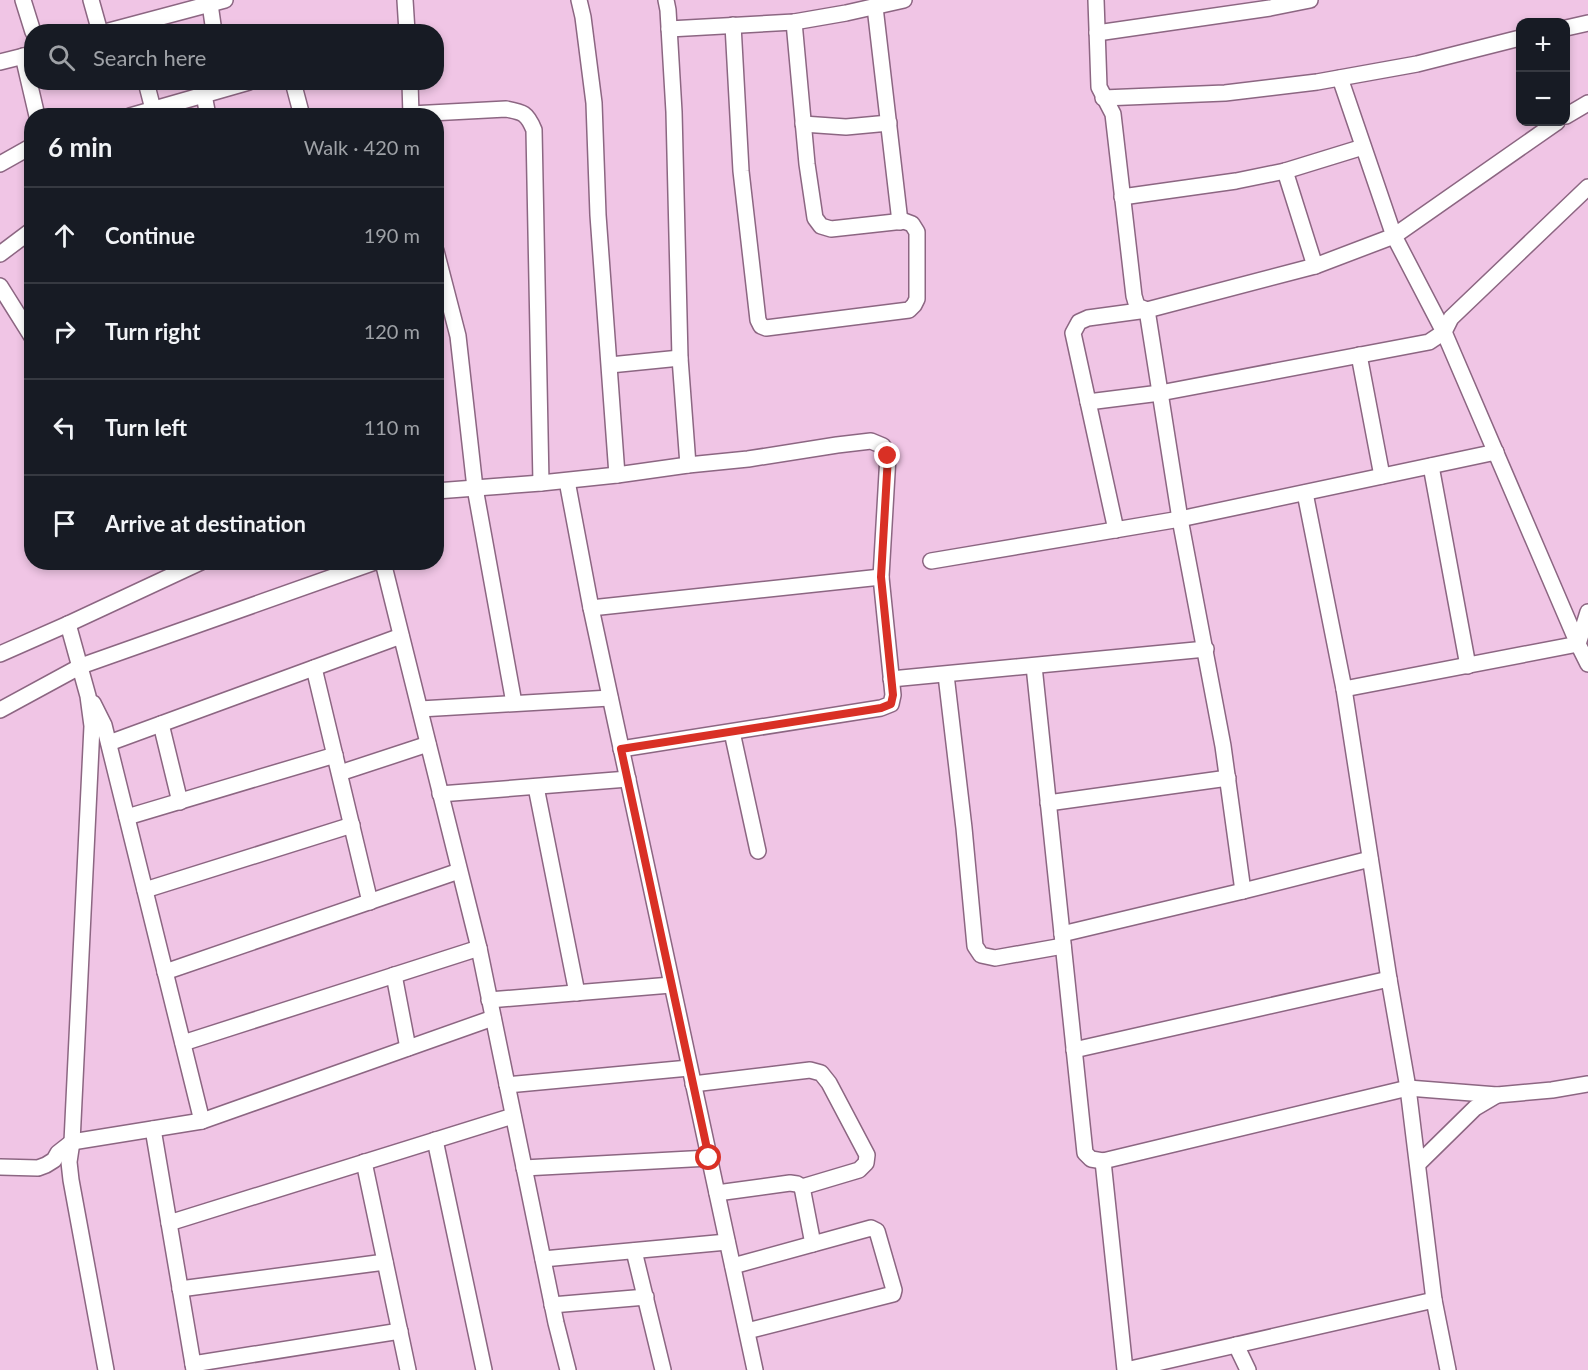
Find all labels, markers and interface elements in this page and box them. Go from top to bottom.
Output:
map controls [1516,18,1570,126]
button: + [1516,18,1570,72]
search box [24,24,444,90]
icon: search [45,41,78,74]
text: Search here [93,44,206,71]
button: − [1516,72,1570,126]
text: 6 min [48,131,112,163]
text: Walk · 420 m [304,135,420,159]
icon: ahead [48,219,81,252]
text: Continue [105,222,195,249]
text: 190 m [364,223,420,247]
icon: right [48,315,81,348]
text: Turn right [105,318,200,345]
text: 120 m [364,319,420,343]
icon: left [48,411,81,444]
text: Turn left [105,414,187,441]
text: 110 m [364,415,420,439]
route end [874,442,900,468]
icon: arrive [48,507,81,540]
text: Arrive at destination [105,510,306,537]
route start [695,1144,721,1170]

